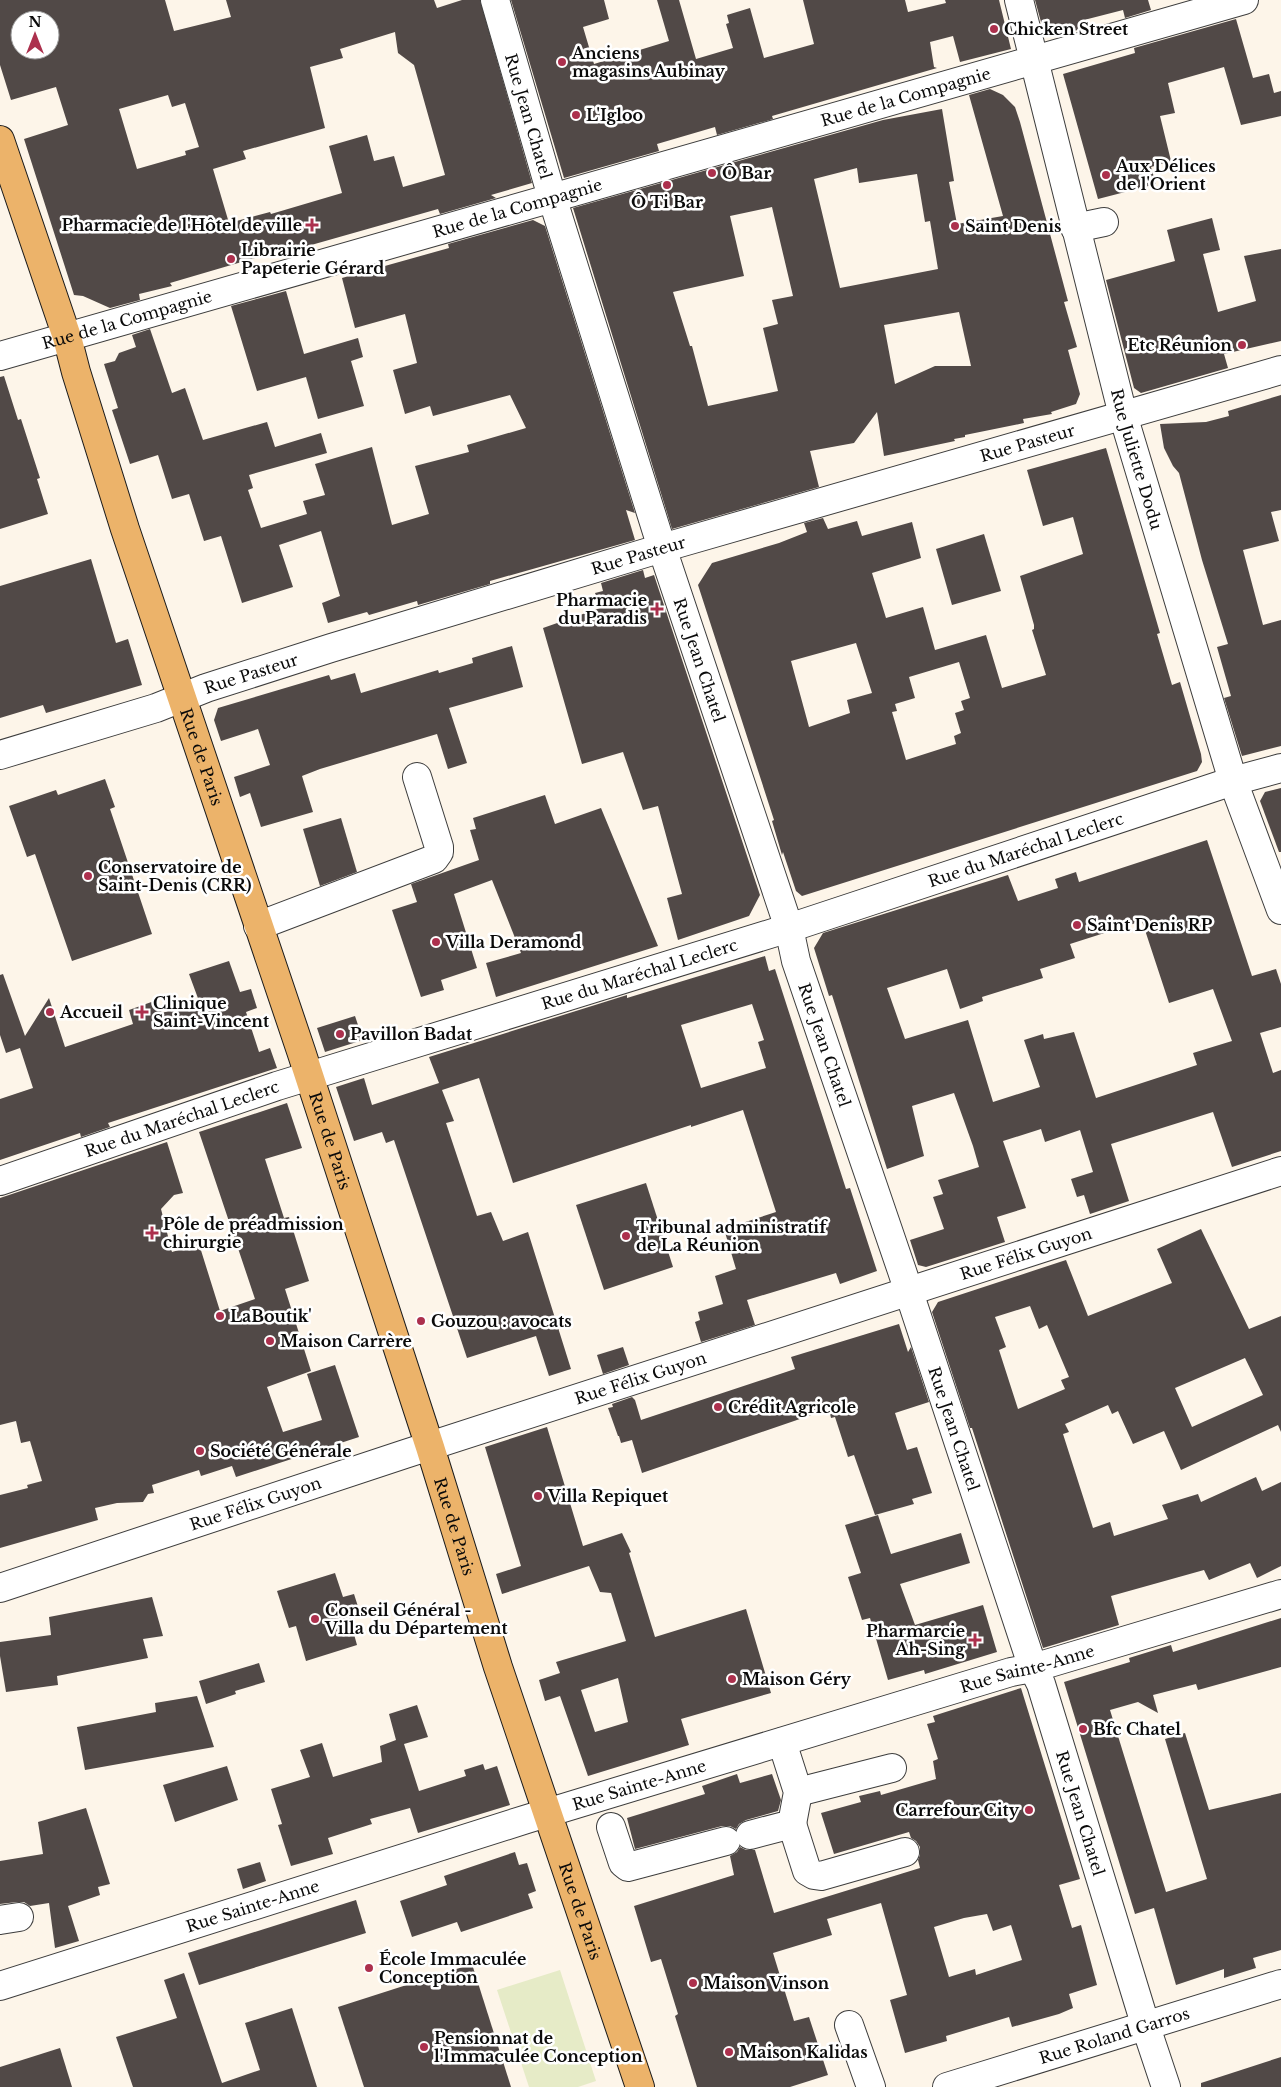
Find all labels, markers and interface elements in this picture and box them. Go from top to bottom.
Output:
north arrow [10,10,60,60]
text: N [28,13,42,31]
place label: Chicken Street [1004,19,1129,39]
marker: Chicken Street [988,23,1000,35]
place label: Anciens magasins Aubinay [571,43,726,81]
street label: Rue Jean Chatel [501,51,556,181]
marker: Anciens magasins Aubinay [556,56,568,68]
street label: Rue de la Compagnie [818,63,993,131]
place label: L'Igloo [586,105,643,125]
marker: L'Igloo [570,109,582,121]
place label: Aux Délices de l'Orient [1115,156,1216,194]
place label: Ô Bar [722,163,771,183]
marker: Ô Bar [706,167,718,179]
marker: Aux Délices de l'Orient [1100,169,1112,181]
street label: Rue de la Compagnie [430,174,604,242]
marker: Ô Ti Bar [661,179,673,191]
place label: Ô Ti Bar [631,192,703,212]
place label: Pharmacie de l'Hôtel de ville [61,215,302,235]
place label: Saint Denis [965,216,1062,236]
marker: Pharmacie de l'Hôtel de ville [306,219,318,231]
marker: Saint Denis [949,220,961,232]
place label: Librairie Papeterie Gérard [241,240,384,278]
marker: Librairie Papeterie Gérard [225,253,237,265]
street label: Rue de la Compagnie [40,286,214,353]
place label: Etc Réunion [1127,335,1232,355]
marker: Etc Réunion [1236,339,1248,351]
street label: Rue Juliette Dodu [1107,387,1167,532]
street label: Rue Pasteur [978,420,1077,466]
street label: Rue Pasteur [589,532,688,579]
place label: Pharmacie du Paradis [556,590,647,628]
street label: Rue Jean Chatel [669,595,729,725]
marker: Pharmacie du Paradis [651,603,663,615]
street label: Rue Pasteur [201,649,301,698]
street label: Rue de Paris [176,705,228,808]
street label: Rue du Maréchal Leclerc [926,808,1126,891]
place label: Conservatoire de Saint-Denis (CRR) [98,857,251,895]
marker: Conservatoire de Saint-Denis (CRR) [82,870,94,882]
place label: Saint Denis RP [1087,915,1213,935]
marker: Saint Denis RP [1071,919,1083,931]
place label: Villa Deramond [445,932,581,952]
street label: Rue du Maréchal Leclerc [539,934,740,1014]
marker: Villa Deramond [430,936,442,948]
street label: Rue Jean Chatel [794,980,855,1110]
place label: Clinique Saint-Vincent [153,993,270,1031]
place label: Accueil [59,1002,123,1022]
marker: Clinique Saint-Vincent [135,1005,149,1019]
marker: Accueil [44,1006,56,1018]
place label: Pavillon Badat [350,1024,473,1044]
marker: Pavillon Badat [334,1028,346,1040]
street label: Rue du Maréchal Leclerc [82,1076,282,1161]
street label: Rue de Paris [305,1089,356,1192]
place label: Pôle de préadmission chirurgie [163,1214,344,1252]
place label: Tribunal administratif de La Réunion [636,1217,828,1255]
street label: Rue Félix Guyon [957,1223,1094,1284]
marker: Pôle de préadmission chirurgie [145,1226,159,1240]
marker: Tribunal administratif de La Réunion [620,1230,632,1242]
place label: LaBoutik' [230,1306,312,1326]
marker: LaBoutik' [214,1310,226,1322]
place label: Gouzou : avocats [431,1311,572,1331]
marker: Gouzou : avocats [415,1315,427,1327]
place label: Maison Carrère [280,1331,412,1351]
marker: Maison Carrère [264,1335,276,1347]
street label: Rue Félix Guyon [572,1347,709,1409]
street label: Rue Jean Chatel [924,1364,984,1493]
place label: Crédit Agricole [728,1397,856,1417]
marker: Crédit Agricole [712,1401,724,1413]
place label: Société Générale [210,1441,352,1461]
marker: Société Générale [194,1445,206,1457]
street label: Rue Félix Guyon [187,1472,324,1535]
street label: Rue de Paris [430,1475,479,1578]
place label: Villa Repiquet [547,1486,669,1506]
marker: Villa Repiquet [532,1490,544,1502]
place label: Conseil Général - Villa du Département [324,1600,508,1638]
marker: Conseil Général - Villa du Département [309,1613,321,1625]
place label: Pharmarcie Ah-Sing [866,1621,966,1659]
marker: Pharmarcie Ah-Sing [969,1634,981,1646]
street label: Rue Sainte-Anne [957,1640,1097,1697]
place label: Maison Géry [742,1669,852,1689]
marker: Maison Géry [726,1673,738,1685]
place label: Bfc Chatel [1093,1719,1181,1739]
marker: Bfc Chatel [1077,1723,1089,1735]
street label: Rue Jean Chatel [1052,1748,1109,1878]
street label: Rue Sainte-Anne [570,1755,708,1815]
place label: Carrefour City [895,1800,1020,1820]
marker: Carrefour City [1023,1804,1035,1816]
street label: Rue de Paris [555,1860,606,1963]
street label: Rue Sainte-Anne [183,1875,322,1936]
place label: École Immaculée Conception [379,1949,526,1987]
marker: École Immaculée Conception [363,1962,375,1974]
place label: Maison Vinson [703,1973,830,1993]
marker: Maison Vinson [687,1977,699,1989]
street label: Rue Roland Garros [1037,2003,1192,2068]
place label: Pensionnat de l'Immaculée Conception [434,2028,643,2066]
marker: Pensionnat de l'Immaculée Conception [418,2041,430,2053]
place label: Maison Kalidas [739,2042,868,2062]
marker: Maison Kalidas [723,2046,735,2058]

